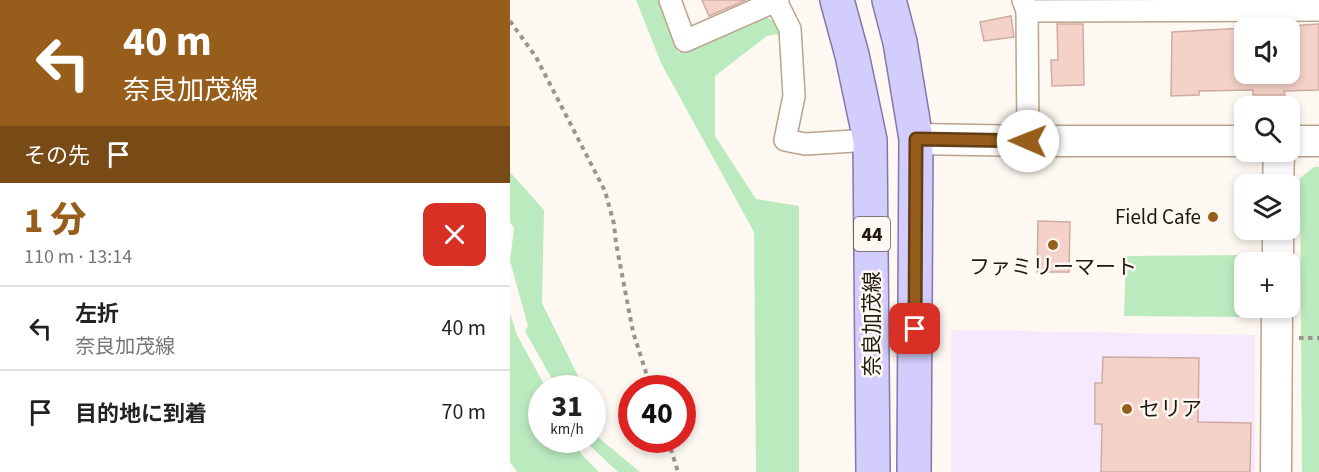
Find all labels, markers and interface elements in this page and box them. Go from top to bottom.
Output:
text: 40 m [123,12,212,72]
map controls [1234,18,1300,318]
button: sound [1234,18,1300,84]
icon: left [24,24,102,102]
text: 奈良加茂線 [123,71,258,110]
button: search [1234,96,1300,162]
position arrow [996,109,1060,173]
icon: arrive [102,138,135,171]
text: その先 [24,140,90,172]
button: layers [1234,174,1300,240]
text: 1 分 [24,195,86,246]
place label: Field Cafe [1115,202,1201,232]
button: close [423,203,486,266]
marker: Field Cafe [1206,210,1220,224]
road number: 44 [854,217,890,251]
marker: ファミリーマート [1046,238,1060,252]
text: 110 m · 13:14 [24,243,132,271]
place label: ファミリーマート [969,252,1137,282]
button: + [1234,252,1300,318]
street label: 奈良加茂線 [857,272,887,377]
text: 左折 [75,298,119,330]
pin [889,303,940,354]
icon: left [24,312,57,345]
text: 40 m [441,312,486,344]
icon: arrive [898,312,931,345]
text: 奈良加茂線 [75,333,175,361]
speed limit sign: 40 [618,375,696,453]
text: 31 [551,385,583,428]
place label: セリア [1139,394,1202,424]
icon: arrive [24,396,57,429]
text: 70 m [441,396,486,428]
text: 目的地に到着 [75,398,207,430]
marker: セリア [1120,402,1134,416]
text: km/h [550,419,584,440]

